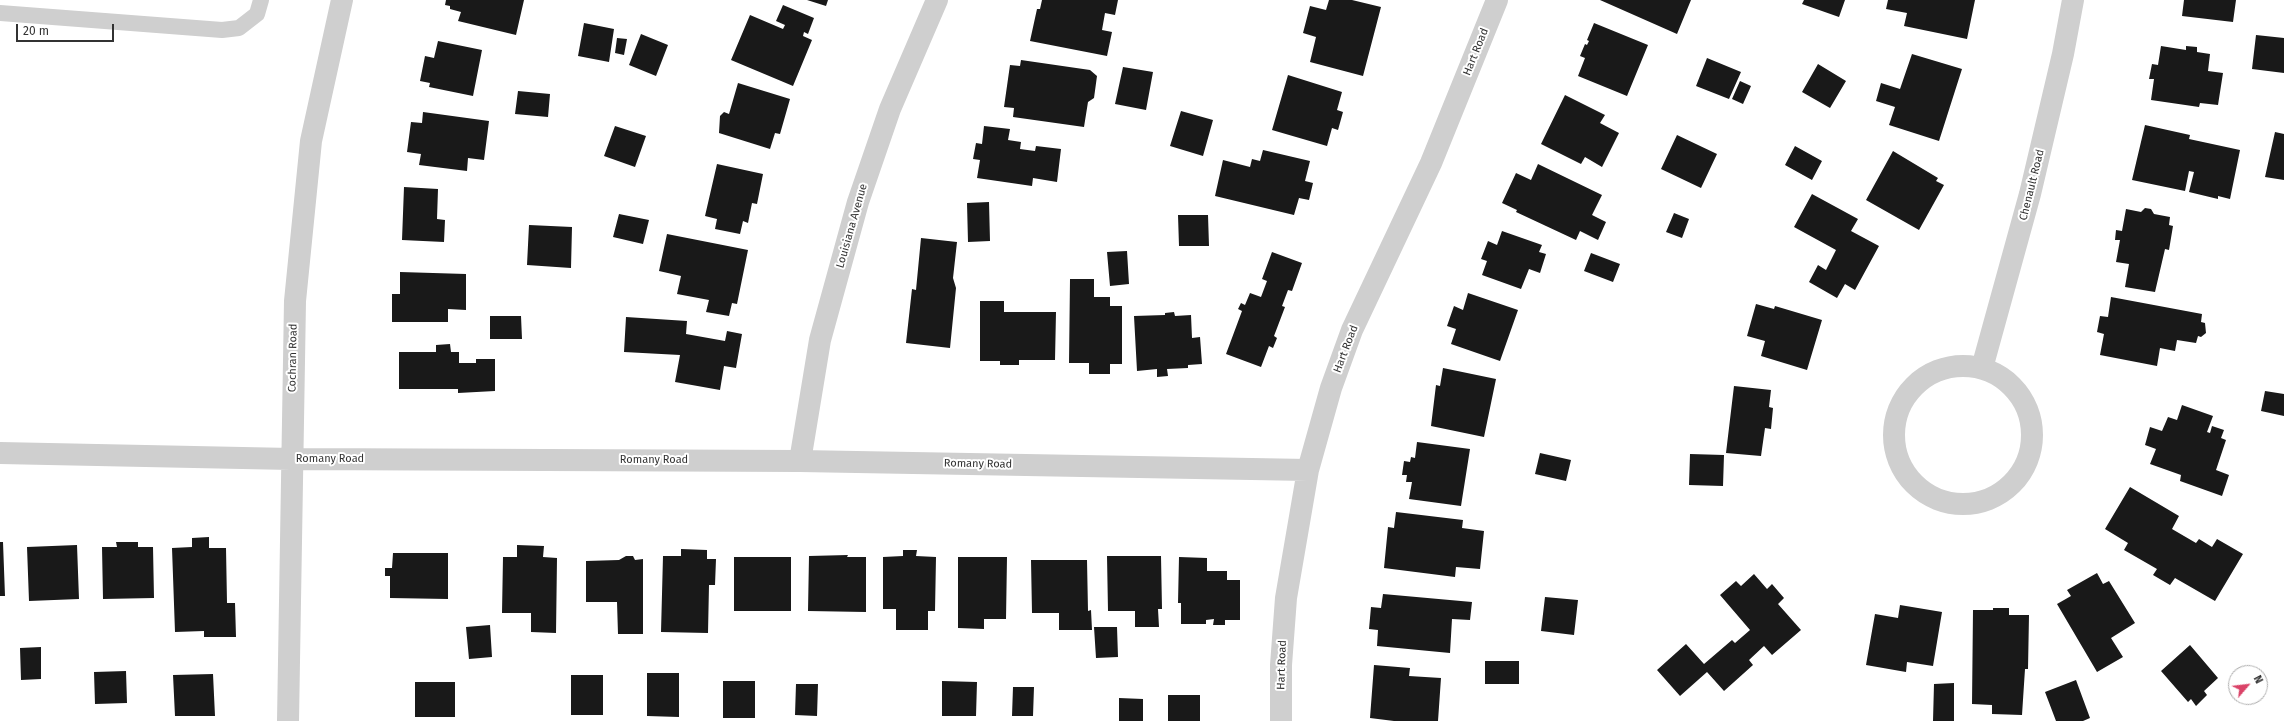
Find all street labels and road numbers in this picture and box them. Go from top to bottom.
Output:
street label: Hart Road [1461,26,1491,78]
street label: Chenault Road [2017,148,2047,222]
street label: Louisiana Avenue [834,182,870,270]
street label: Hart Road [1331,323,1361,375]
street label: Cochran Road [286,324,300,392]
street label: Romany Road [296,452,364,466]
street label: Romany Road [620,453,688,467]
street label: Romany Road [944,457,1012,471]
street label: Hart Road [1275,640,1289,690]

